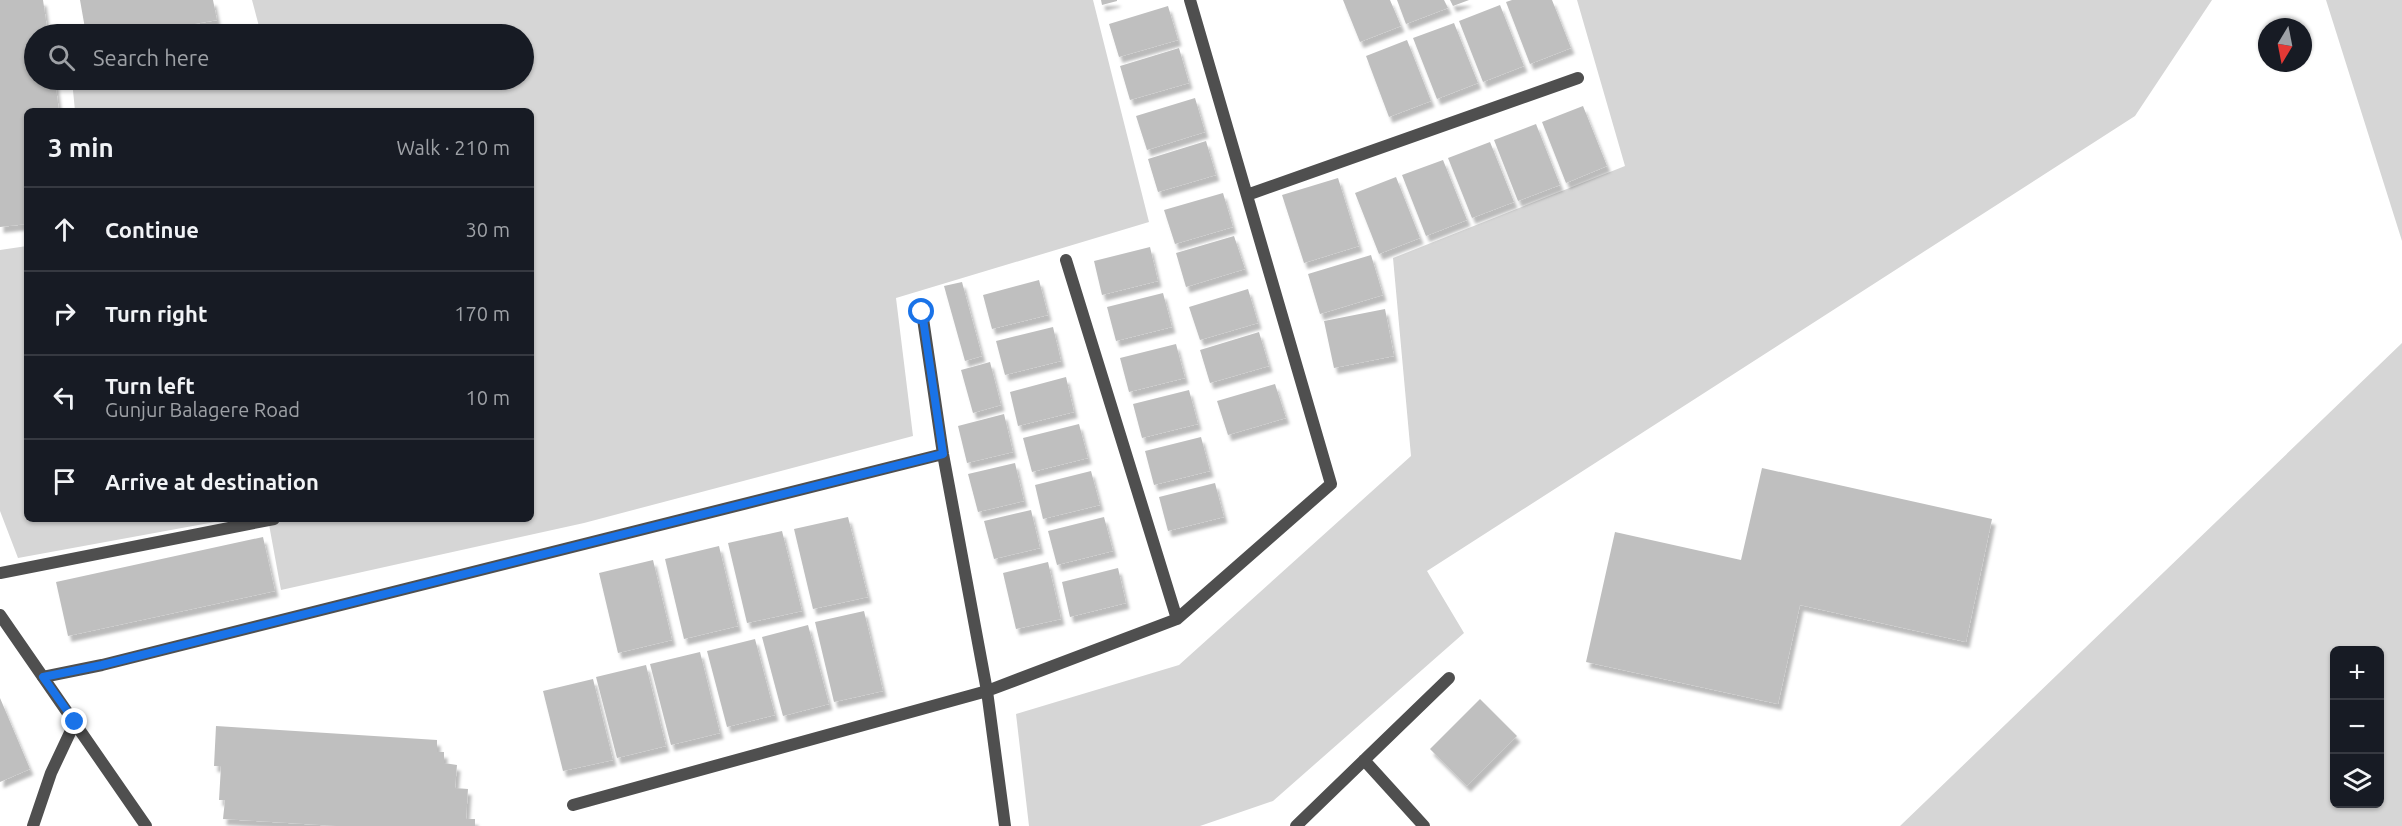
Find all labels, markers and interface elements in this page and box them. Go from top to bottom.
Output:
north arrow [2258,18,2312,72]
search box [24,24,534,90]
icon: search [45,41,78,74]
text: Search here [93,45,209,70]
text: 3 min [48,133,114,162]
text: Walk · 210 m [397,136,510,159]
icon: ahead [48,213,81,246]
text: Continue [105,217,199,242]
text: 30 m [466,218,510,241]
icon: right [48,297,81,330]
route start [908,298,934,324]
text: Turn right [105,301,207,326]
text: 170 m [454,302,510,325]
text: Turn left [105,373,195,398]
icon: left [48,381,81,414]
text: 10 m [466,386,510,409]
text: Gunjur Balagere Road [105,398,300,421]
icon: arrive [48,465,81,498]
text: Arrive at destination [105,469,319,494]
map controls [2330,646,2384,808]
button: + [2330,646,2384,700]
button: − [2330,700,2384,754]
route end [61,708,87,734]
button: layers [2330,754,2384,808]

